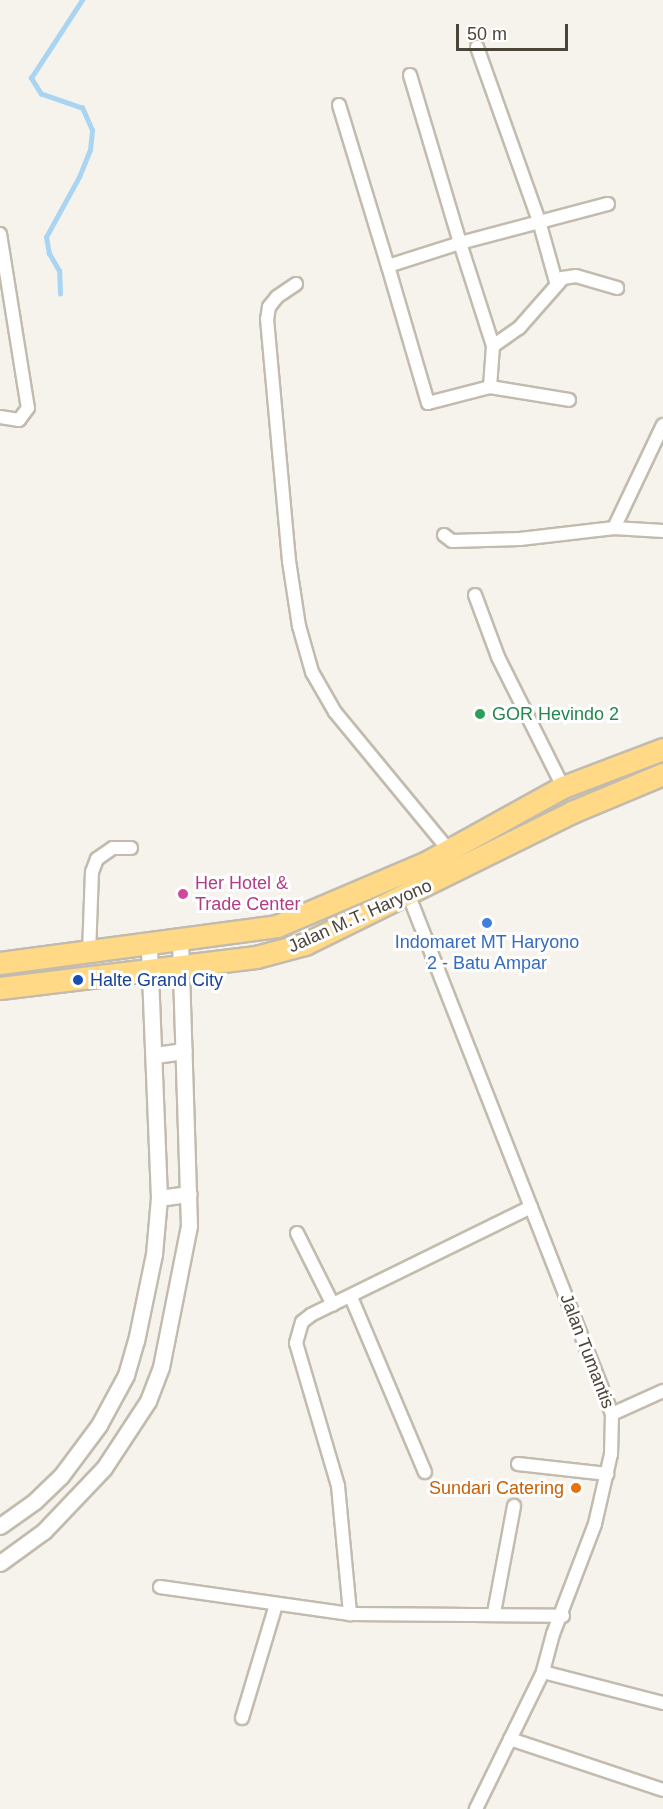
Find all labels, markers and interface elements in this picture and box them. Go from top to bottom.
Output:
scale bar [459,12,572,50]
text: 50 m [467,24,507,44]
place label: GOR Hevindo 2 [492,703,619,725]
marker: GOR Hevindo 2 [473,707,487,721]
place label: Her Hotel & Trade Center [195,873,300,916]
street label: Jalan M.T. Haryono [285,875,435,957]
marker: Her Hotel & Trade Center [176,887,190,901]
marker: Indomaret MT Haryono 2 - Batu Ampar [480,916,494,930]
place label: Indomaret MT Haryono 2 - Batu Ampar [394,932,580,974]
place label: Halte Grand City [90,969,223,991]
marker: Halte Grand City [71,973,85,987]
street label: Jalan Tumantis [555,1290,619,1412]
place label: Sundari Catering [429,1477,564,1499]
marker: Sundari Catering [569,1481,583,1495]

